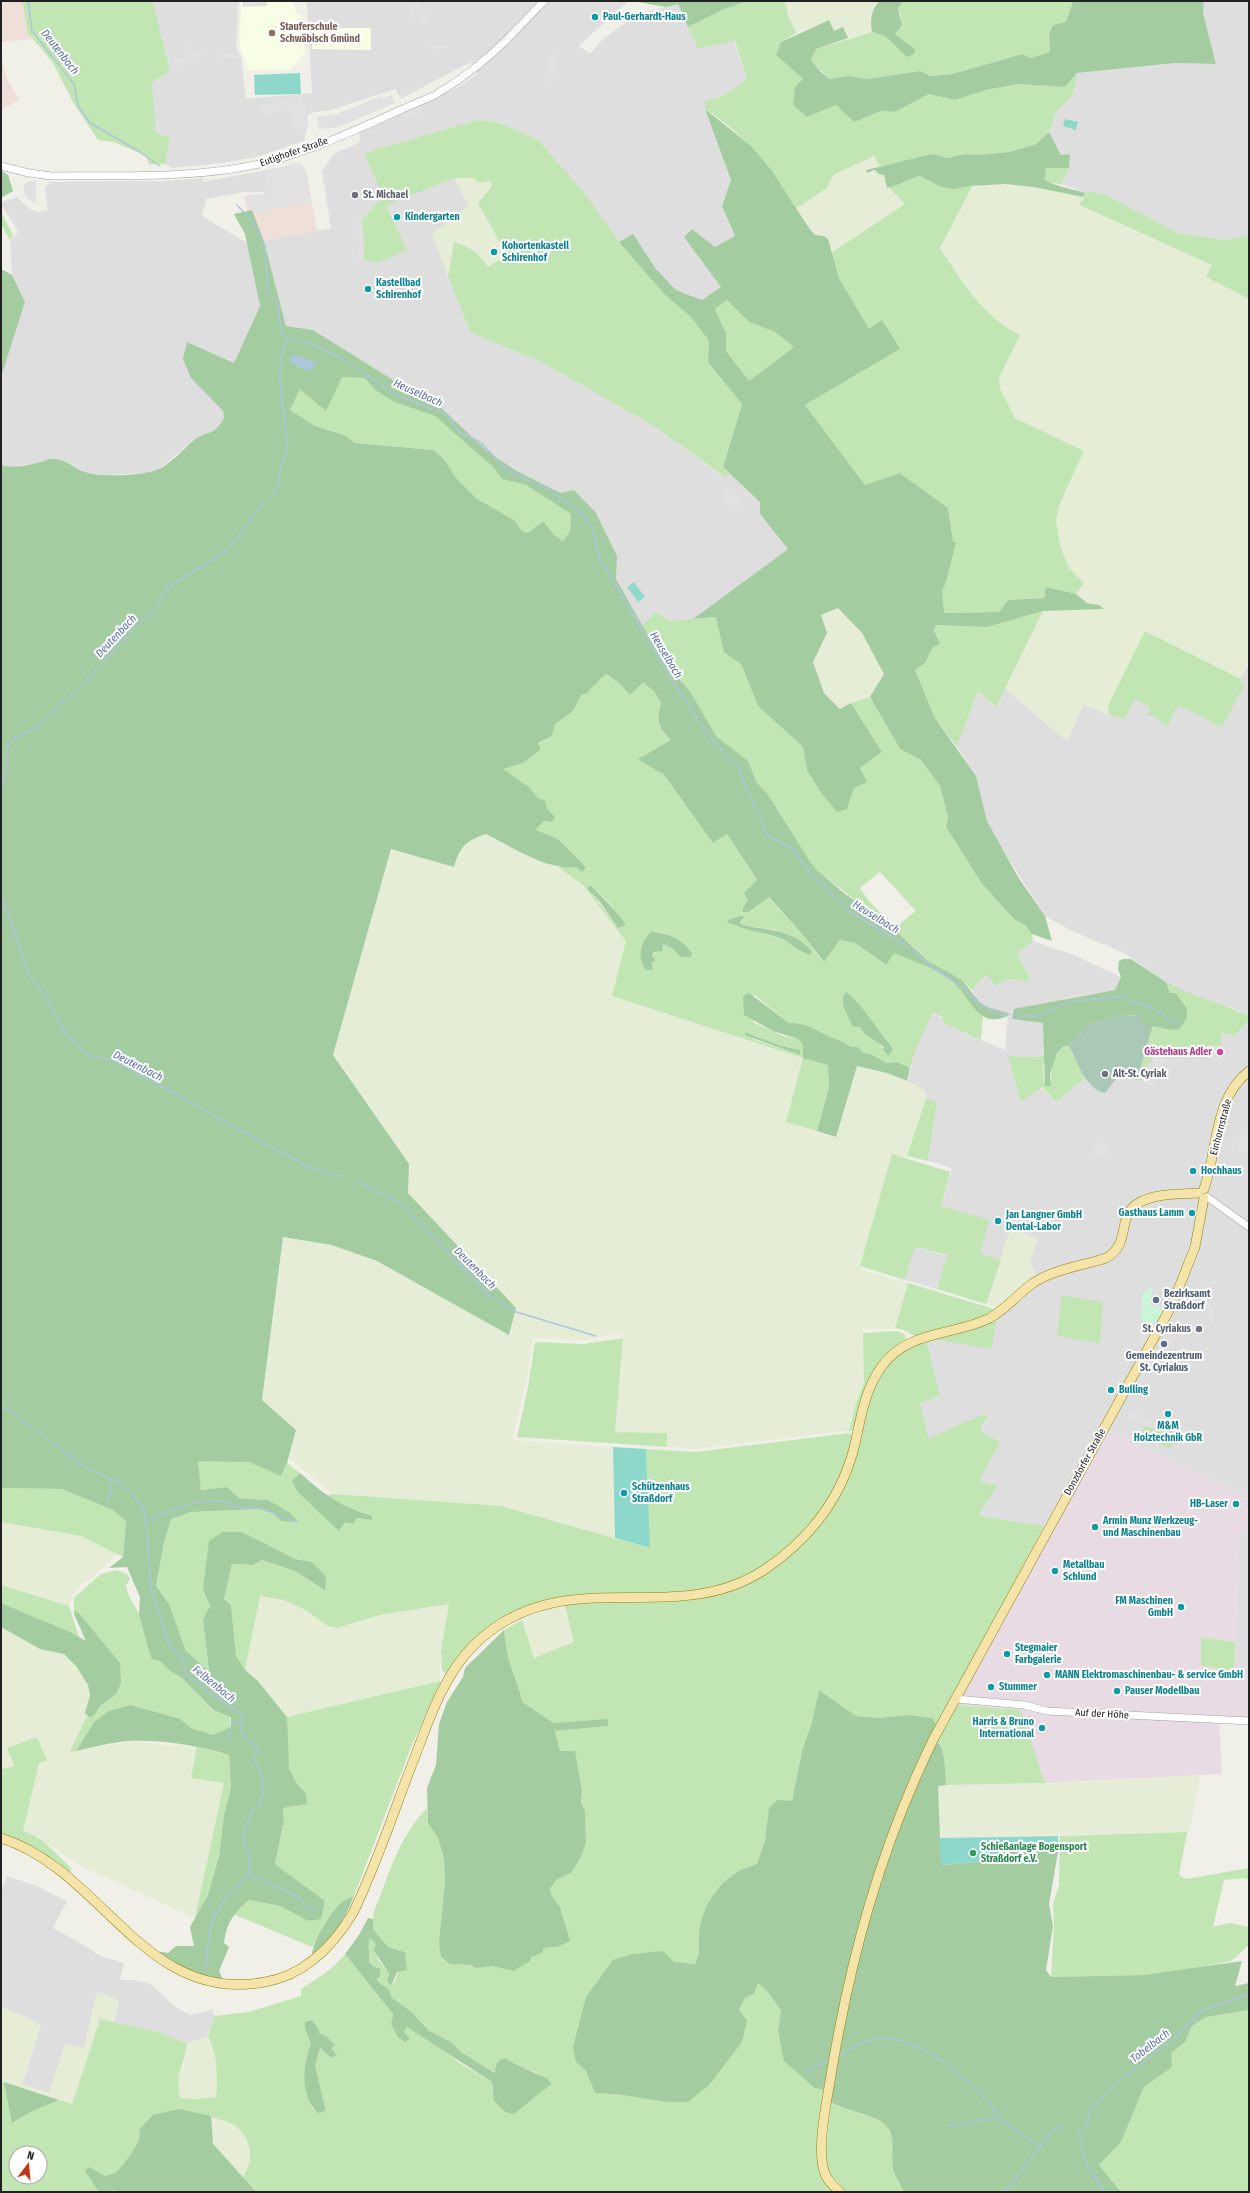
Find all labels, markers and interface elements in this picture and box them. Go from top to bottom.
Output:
place label: Paul-Gerhardt-Haus [603,11,686,23]
marker: Paul-Gerhardt-Haus [590,12,600,22]
place label: Stauferschule Schwäbisch Gmünd [280,21,360,45]
water label: Deutenbach [38,27,82,77]
marker: Stauferschule Schwäbisch Gmünd [267,28,277,38]
street label: Eutighofer Straße [258,135,330,169]
place label: St. Michael [363,189,409,201]
marker: St. Michael [350,190,360,200]
place label: Kindergarten [405,211,460,223]
marker: Kindergarten [392,212,402,222]
place label: Kohortenkastell Schirenhof [502,240,569,264]
marker: Kohortenkastell Schirenhof [489,247,499,257]
place label: Kastellbad Schirenhof [376,277,422,301]
marker: Kastellbad Schirenhof [363,284,373,294]
water label: Heuselbach [391,376,445,410]
water label: Deutenbach [93,612,139,660]
water label: Heuselbach [647,629,685,681]
water label: Heuselbach [850,898,902,936]
place label: Gästehaus Adler [1144,1046,1212,1058]
marker: Gästehaus Adler [1215,1047,1225,1057]
water label: Deutenbach [111,1048,165,1084]
place label: Alt-St. Cyriak [1112,1068,1168,1080]
marker: Alt-St. Cyriak [1100,1069,1110,1079]
street label: Einhornstraße [1208,1098,1234,1156]
place label: Hochhaus [1201,1165,1242,1177]
marker: Hochhaus [1188,1166,1198,1176]
place label: Gasthaus Lamm [1119,1207,1184,1219]
marker: Gasthaus Lamm [1187,1208,1197,1218]
place label: Jan Langner GmbH Dental-Labor [1005,1209,1082,1233]
marker: Jan Langner GmbH Dental-Labor [993,1216,1003,1226]
water label: Deutenbach [451,1244,499,1292]
place label: Bezirksamt Straßdorf [1164,1288,1211,1312]
marker: Bezirksamt Straßdorf [1151,1295,1161,1305]
place label: St. Cyriakus [1143,1323,1192,1335]
marker: St. Cyriakus [1194,1324,1204,1334]
marker: Gemeindezentrum St. Cyriakus [1159,1339,1169,1349]
place label: Gemeindezentrum St. Cyriakus [1126,1350,1203,1374]
place label: Bulling [1119,1384,1148,1396]
marker: Bulling [1106,1385,1116,1395]
marker: M&M Holztechnik GbR [1163,1409,1173,1419]
place label: M&M Holztechnik GbR [1134,1420,1203,1444]
street label: Donzdorfer Straße [1062,1426,1108,1498]
place label: Schützenhaus Straßdorf [632,1481,690,1505]
marker: Schützenhaus Straßdorf [619,1488,629,1498]
place label: HB-Laser [1190,1498,1228,1510]
marker: HB-Laser [1231,1499,1241,1509]
place label: Armin Munz Werkzeug- und Maschinenbau [1102,1515,1198,1539]
marker: Armin Munz Werkzeug- und Maschinenbau [1090,1522,1100,1532]
place label: Metallbau Schlund [1063,1559,1105,1583]
marker: Metallbau Schlund [1050,1566,1060,1576]
place label: FM Maschinen GmbH [1115,1595,1173,1619]
marker: FM Maschinen GmbH [1176,1602,1186,1612]
place label: Stegmaier Farbgalerie [1015,1642,1062,1666]
marker: Stegmaier Farbgalerie [1002,1649,1012,1659]
water label: Felbenbach [190,1663,238,1705]
place label: MANN Elektromaschinenbau- & service GmbH [1055,1669,1243,1681]
marker: MANN Elektromaschinenbau- & service GmbH [1042,1670,1052,1680]
place label: Stummer [999,1681,1037,1693]
marker: Stummer [986,1682,996,1692]
place label: Pauser Modellbau [1125,1685,1199,1697]
marker: Pauser Modellbau [1112,1686,1122,1696]
street label: Auf der Höhe [1075,1707,1129,1721]
place label: Harris & Bruno International [973,1716,1035,1740]
marker: Harris & Bruno International [1037,1723,1047,1733]
place label: Schießanlage Bogensport Straßdorf e.V. [981,1841,1087,1865]
marker: Schießanlage Bogensport Straßdorf e.V. [968,1848,978,1858]
water label: Tobelbach [1128,2027,1172,2065]
north arrow [8,2145,48,2185]
text: N [26,2149,36,2163]

